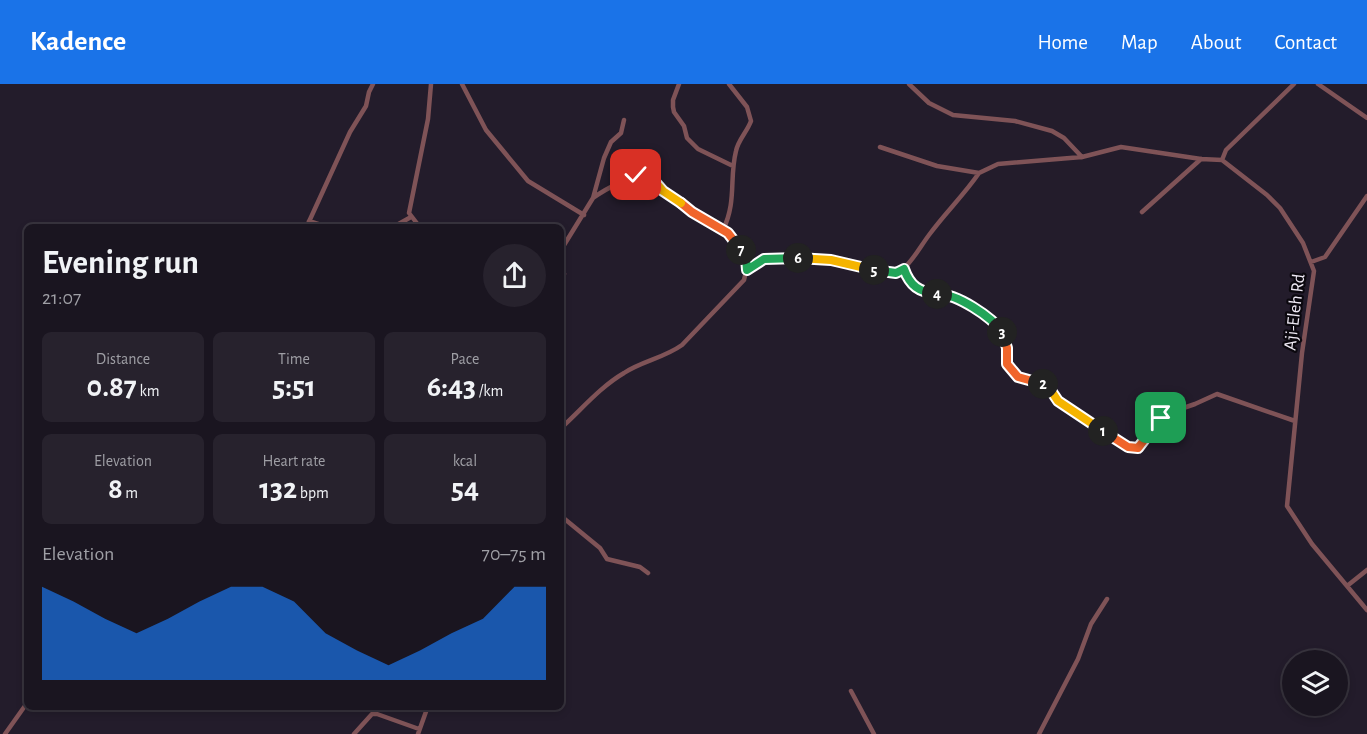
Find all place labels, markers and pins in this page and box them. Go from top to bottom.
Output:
pin [610,149,661,200]
pin: 7 [726,235,756,265]
pin: 6 [783,243,813,273]
pin: 5 [859,255,889,285]
pin: 4 [922,279,952,309]
pin: 3 [987,317,1017,347]
pin: 2 [1028,369,1058,399]
pin [1135,392,1186,443]
pin: 1 [1088,416,1118,446]

